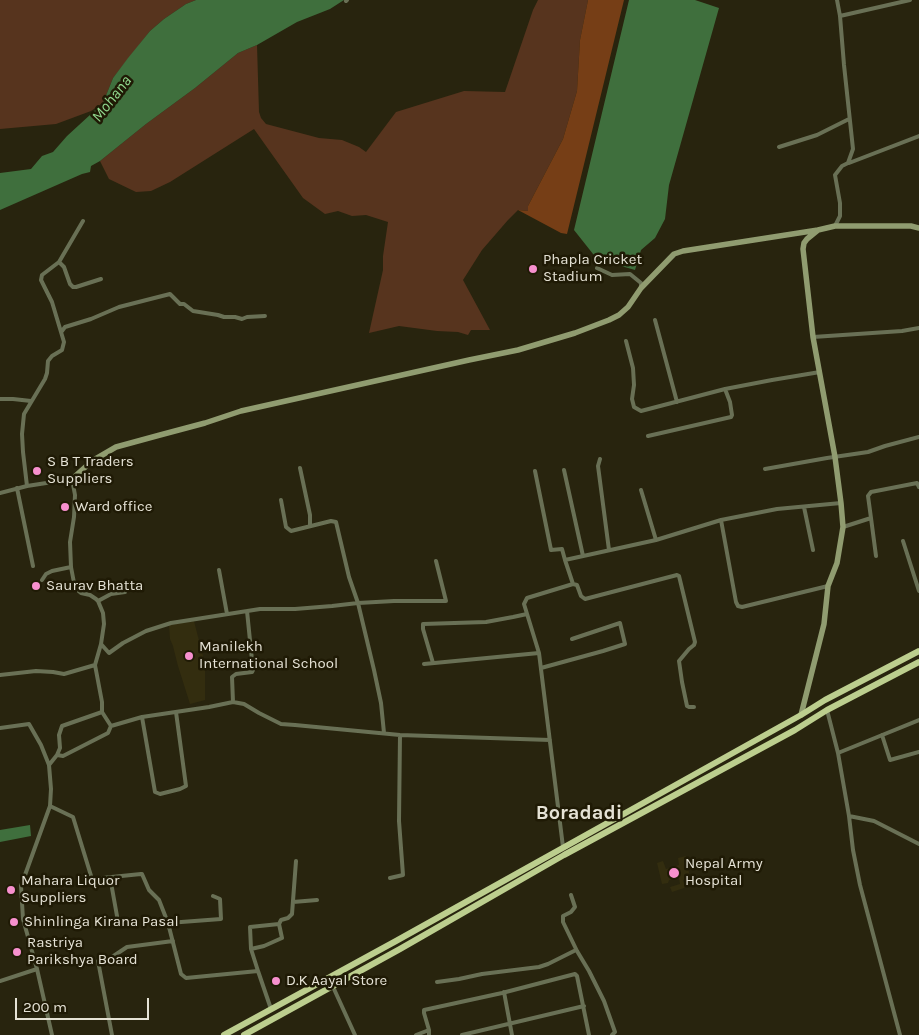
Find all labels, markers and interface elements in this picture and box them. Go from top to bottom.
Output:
water label: Mohana [88,72,136,126]
place label: Phapla Cricket Stadium [543,251,642,286]
marker: Phapla Cricket Stadium [527,263,539,275]
place label: S B T Traders Suppliers [47,453,134,488]
marker: S B T Traders Suppliers [31,465,43,477]
place label: Ward office [75,498,152,516]
marker: Ward office [59,501,71,513]
place label: Saurav Bhatta [46,577,143,595]
marker: Saurav Bhatta [30,580,42,592]
place label: Manilekh International School [199,638,338,673]
marker: Manilekh International School [183,650,195,662]
district label: Boradadi [536,801,622,825]
place label: Nepal Army Hospital [685,855,763,890]
marker: Nepal Army Hospital [667,866,681,880]
place label: Mahara Liquor Suppliers [21,872,119,907]
marker: Mahara Liquor Suppliers [5,884,17,896]
place label: Shinlinga Kirana Pasal [24,913,179,931]
marker: Shinlinga Kirana Pasal [8,916,20,928]
place label: Rastriya Parikshya Board [27,934,138,969]
marker: Rastriya Parikshya Board [11,946,23,958]
place label: D.K Aayal Store [286,972,387,990]
marker: D.K Aayal Store [270,975,282,987]
scale bar [18,988,151,1020]
text: 200 m [23,998,67,1016]

